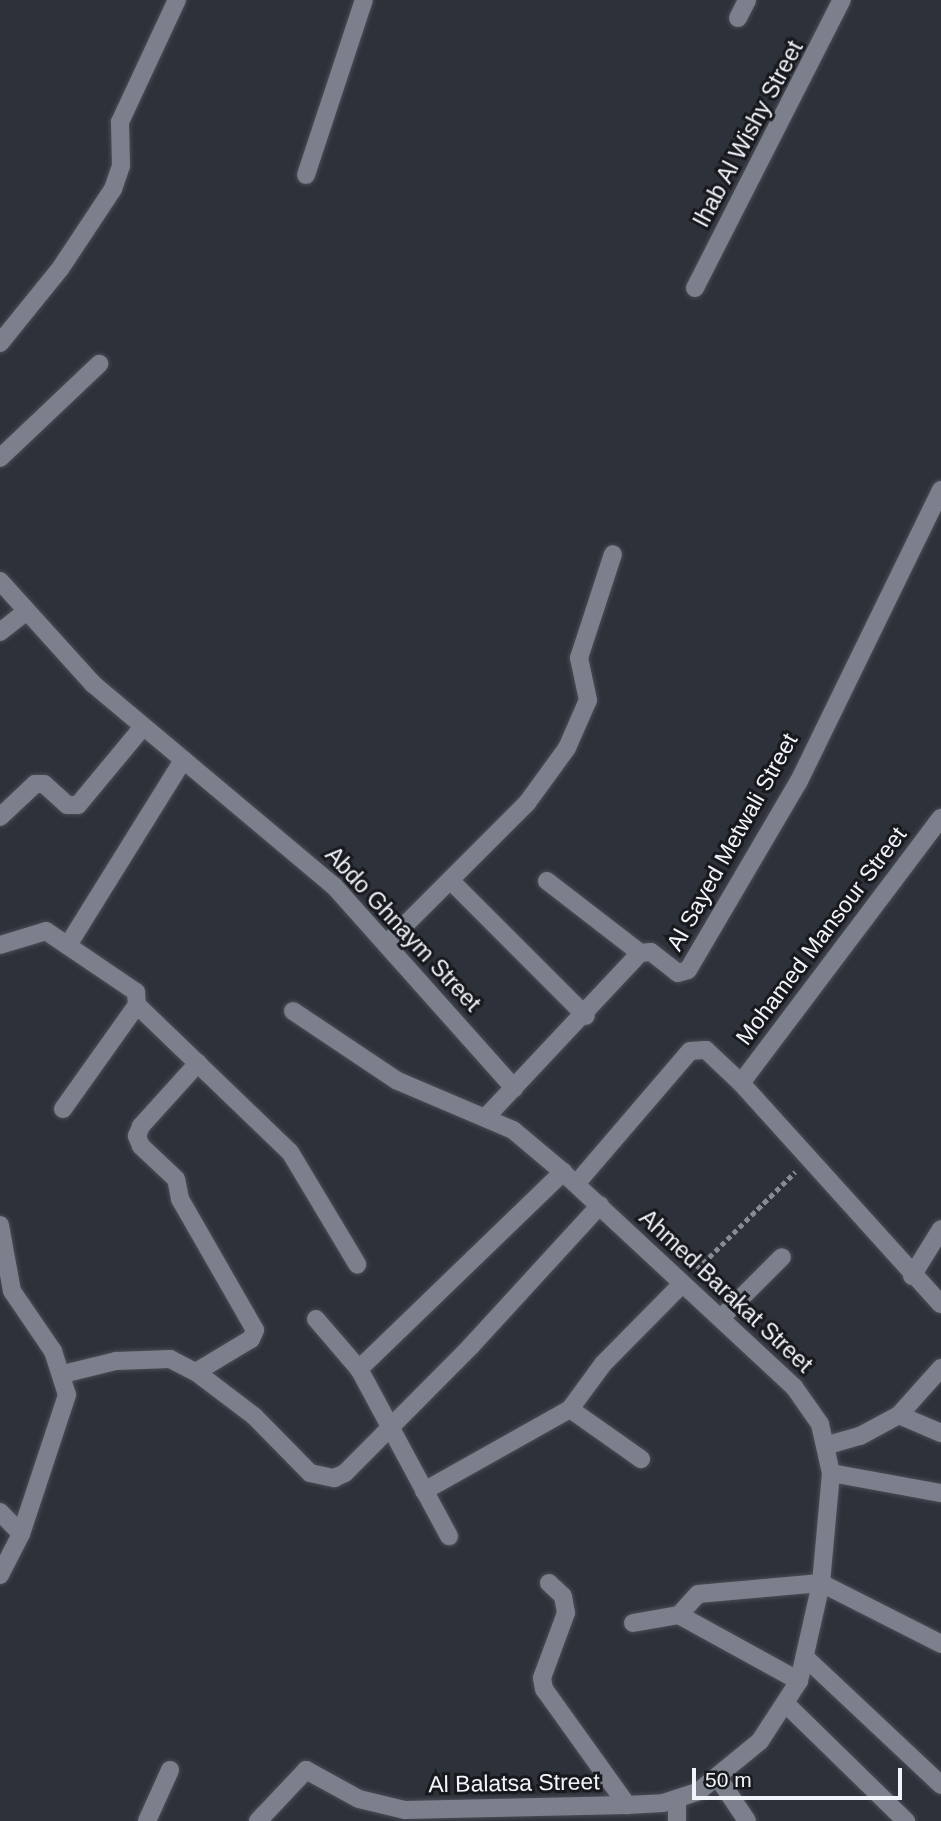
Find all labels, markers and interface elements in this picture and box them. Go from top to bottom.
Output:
street label: Ihab Al Wishy Street [687,36,809,232]
street label: Al Sayed Metwali Street [661,729,803,955]
street label: Mohamed Mansour Street [730,822,912,1050]
street label: Abdo Ghnaym Street [320,841,486,1017]
street label: Ahmed Barakat Street [634,1204,818,1378]
scale bar [696,1755,906,1799]
street label: Al Balatsa Street [428,1768,600,1798]
text: 50 m [705,1768,752,1791]

